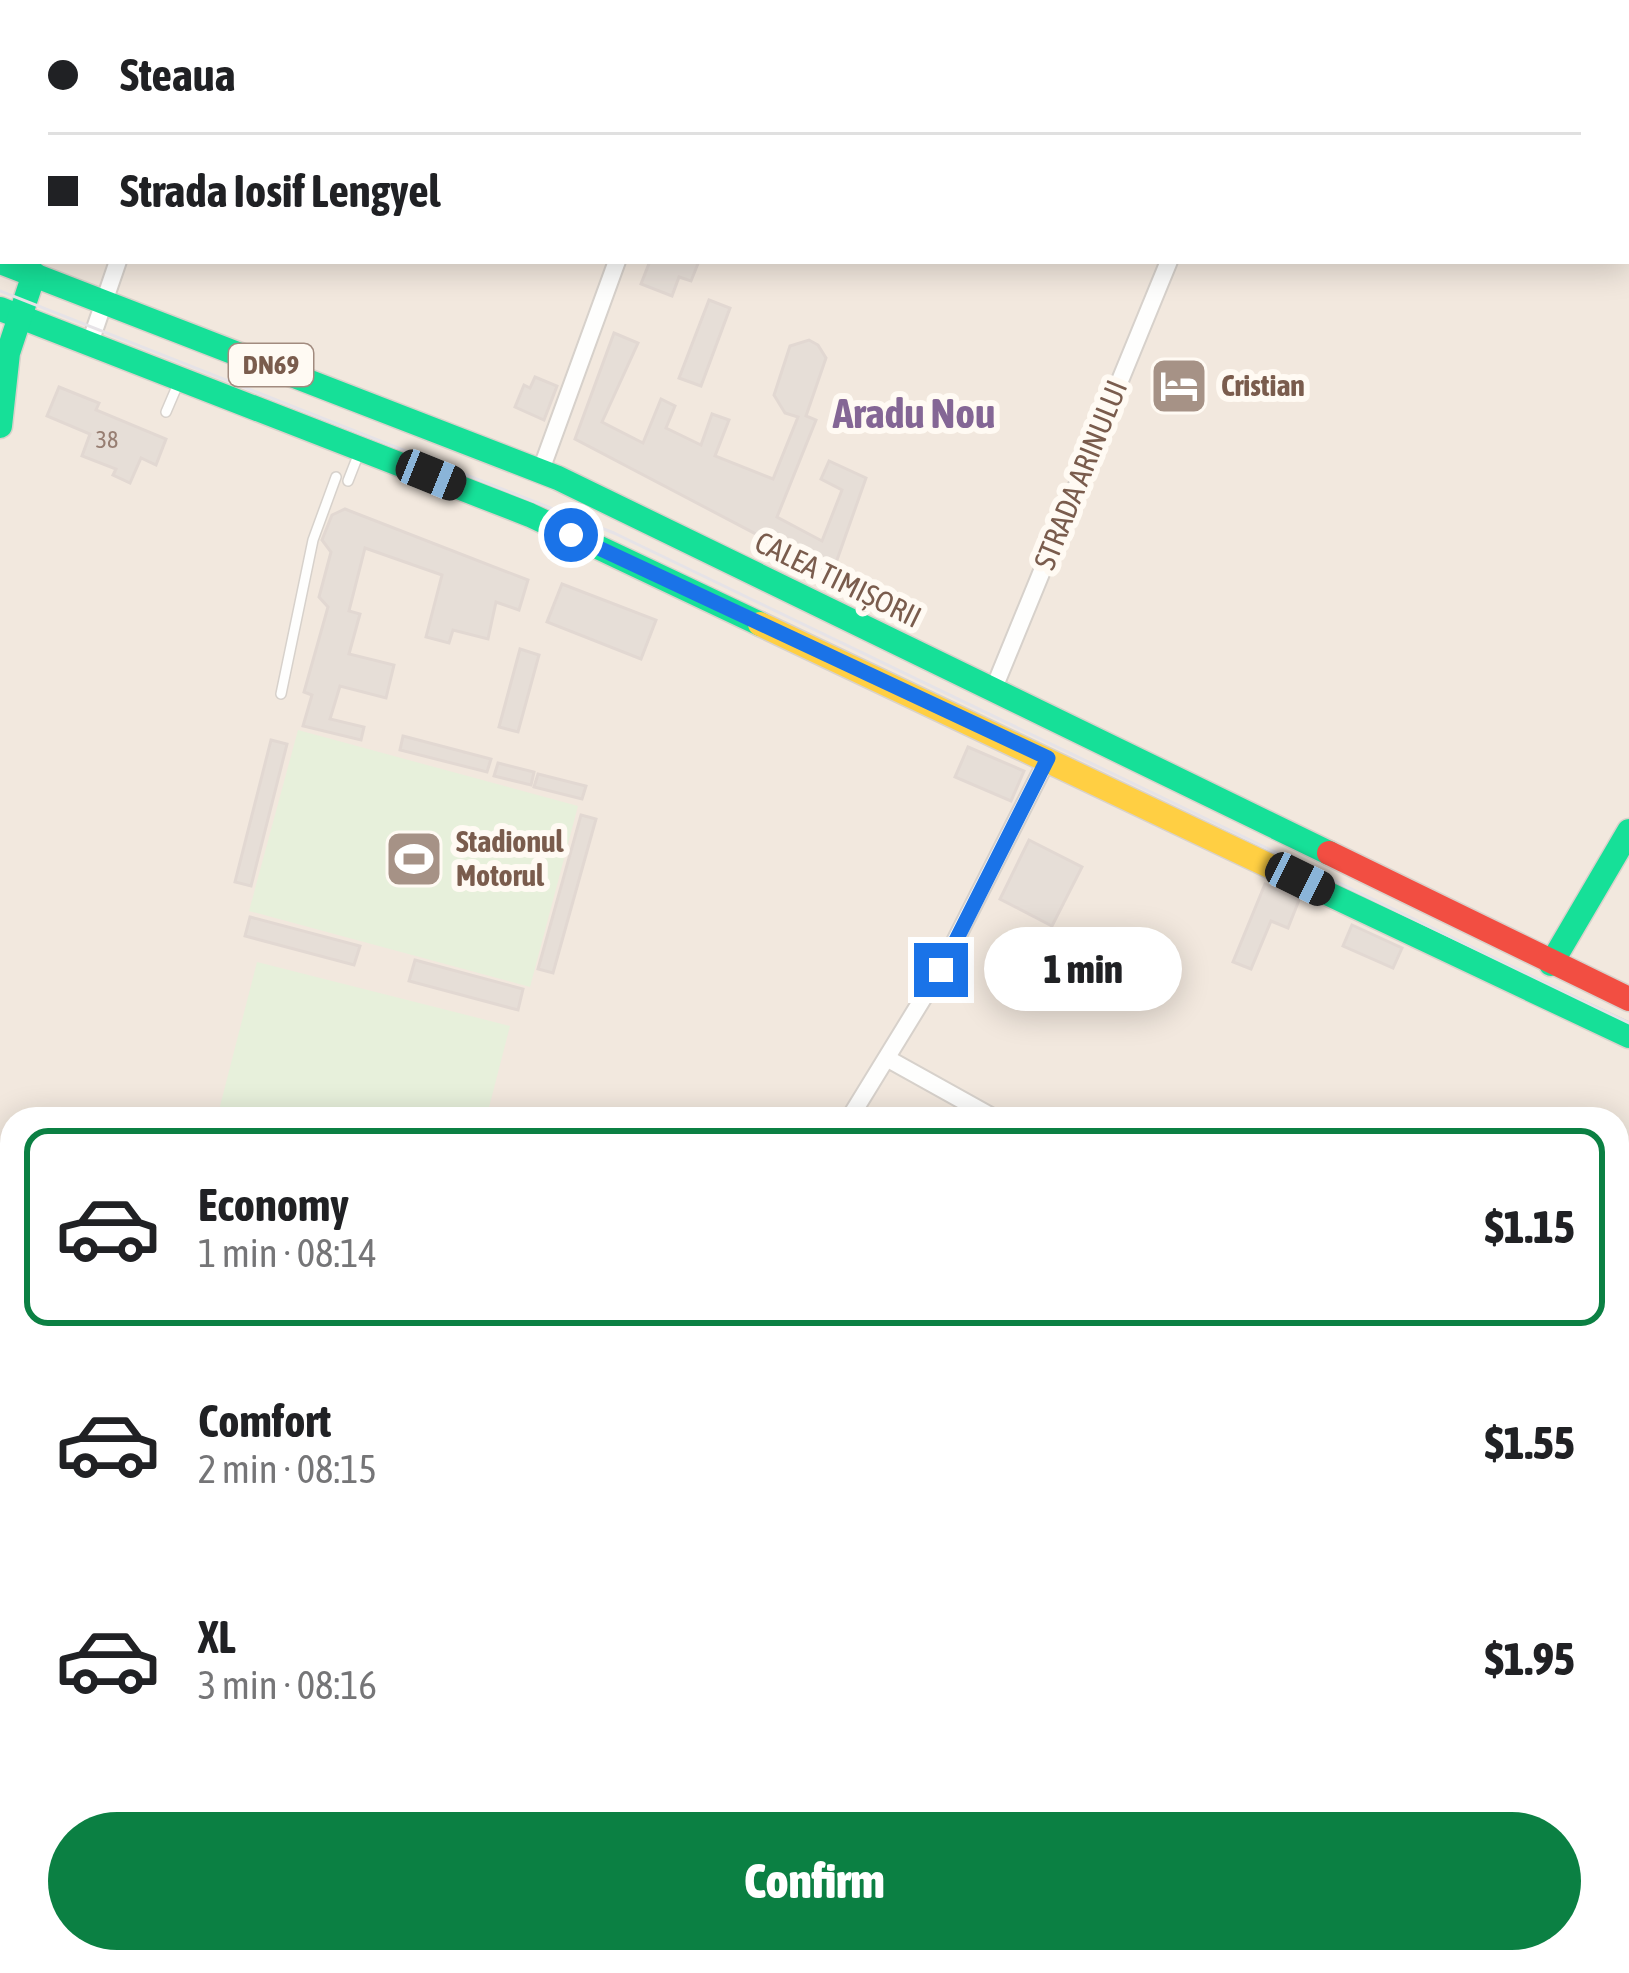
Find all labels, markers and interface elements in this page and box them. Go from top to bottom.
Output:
text: Steaua [120,49,235,101]
text: Strada Iosif Lengyel [120,165,441,217]
road number: DN69 [229,344,313,386]
hotel icon: Cristian [1148,355,1210,417]
place label: Cristian [1221,368,1305,402]
street label: STRADA ARINULUI [1027,375,1133,574]
district label: Aradu Nou [832,389,995,437]
house number: 38 [96,426,118,453]
car [391,445,471,505]
route start [544,508,598,562]
street label: CALEA TIMIȘORII [749,524,927,635]
place label: Stadionul Motorul [456,824,564,892]
sports icon: Stadionul Motorul [383,828,445,890]
car [1260,847,1340,911]
callout: 1 min [983,928,1181,1012]
route end [914,943,968,997]
text: 1 min [1043,947,1123,991]
icon: car [54,1173,162,1281]
text: Economy [198,1179,349,1231]
text: $1.15 [1485,1201,1575,1253]
text: 1 min · 08:14 [198,1231,377,1275]
icon: car [54,1389,162,1497]
text: Comfort [198,1395,331,1447]
text: $1.55 [1485,1417,1575,1469]
text: 2 min · 08:15 [198,1447,377,1491]
icon: car [54,1605,162,1713]
text: XL [198,1611,236,1663]
text: $1.95 [1485,1633,1575,1685]
text: 3 min · 08:16 [198,1663,377,1707]
button: Confirm [48,1812,1581,1950]

